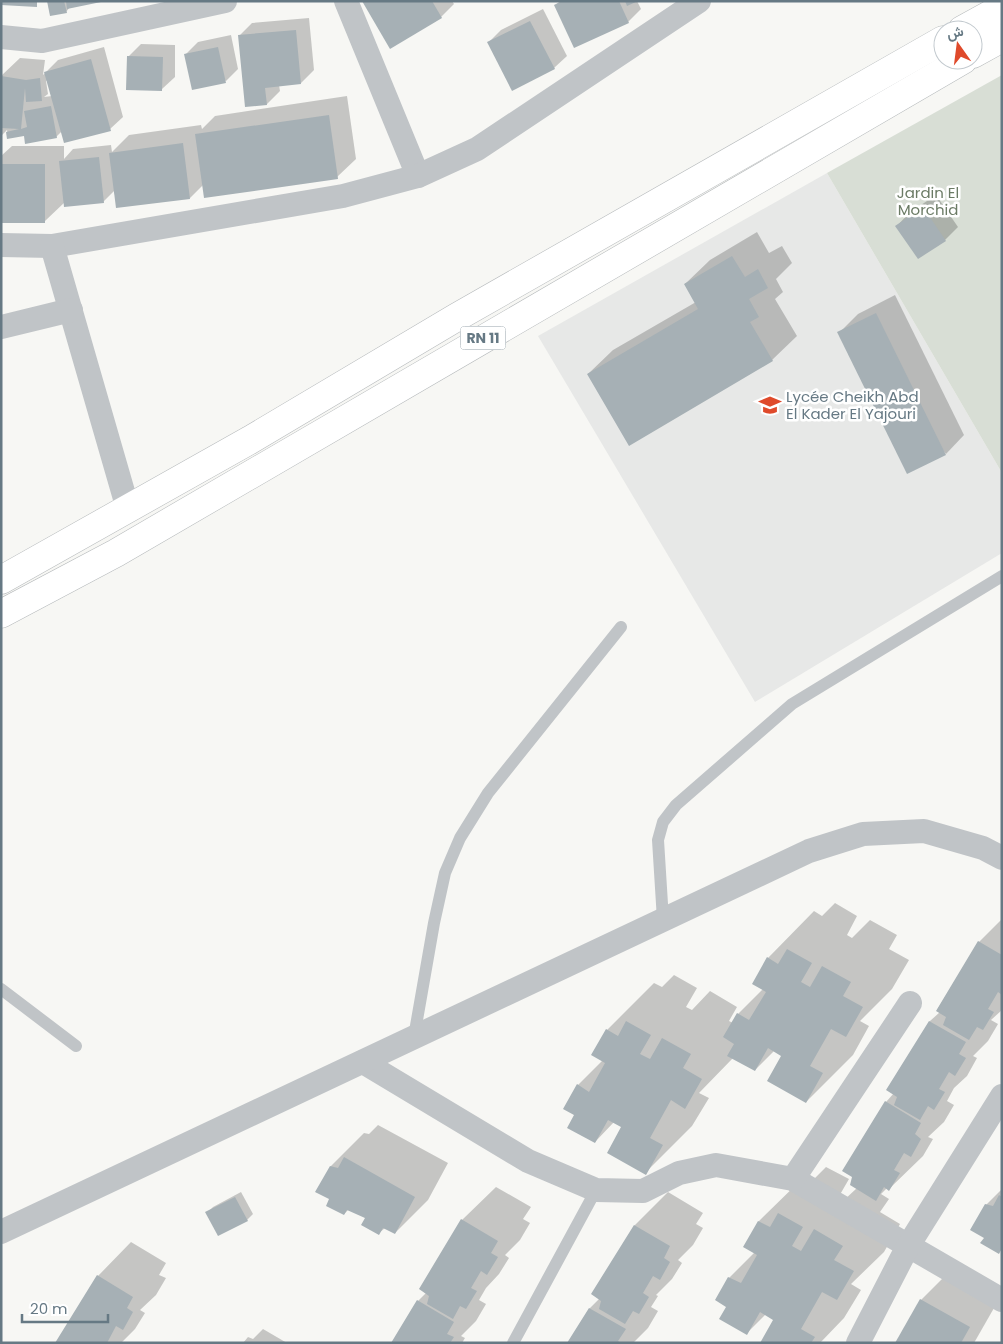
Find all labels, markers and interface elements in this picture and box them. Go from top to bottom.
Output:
north arrow [933,20,983,70]
text: ش [944,21,966,44]
park label: Jardin El Morchid [897,182,959,220]
road number: RN 11 [460,326,506,349]
place label: Lycée Cheikh Abd El Kader El Yajouri [786,386,919,424]
school or university icon: Lycée Cheikh Abd El Kader El Yajouri [757,392,783,418]
scale bar [22,1292,109,1324]
text: 20 m [30,1298,68,1319]

